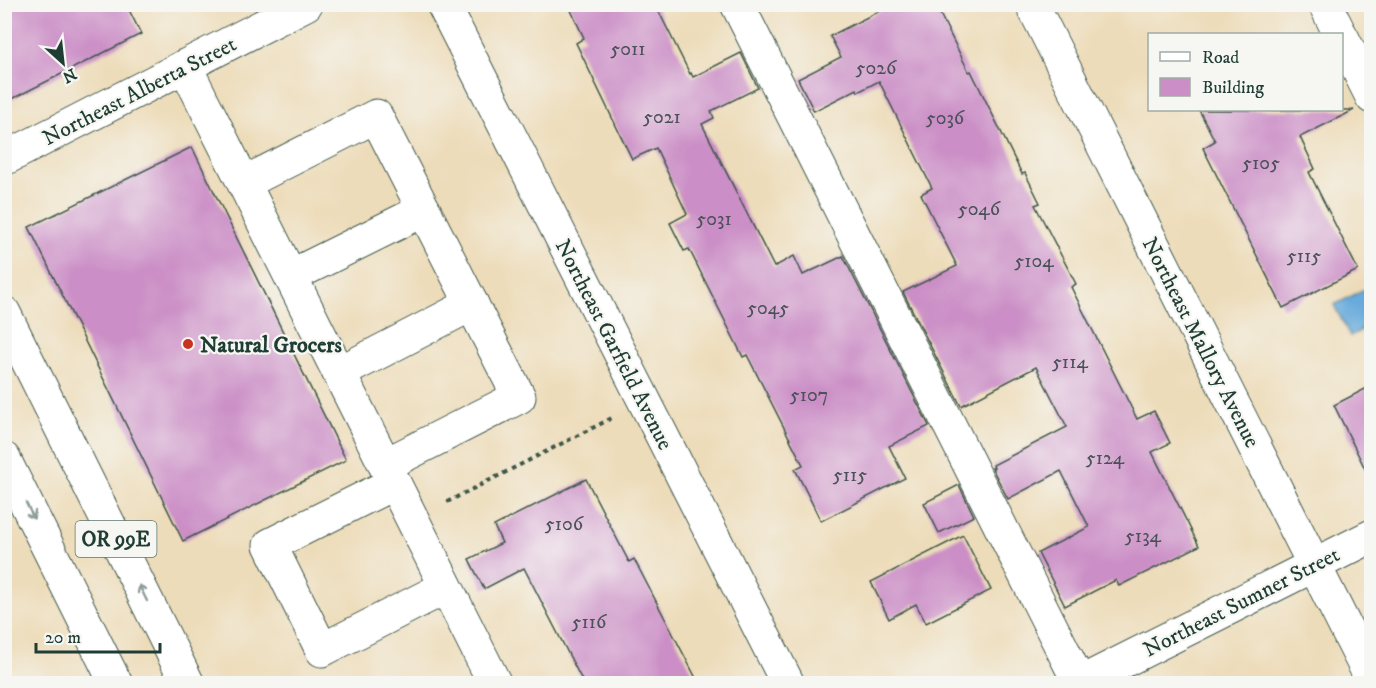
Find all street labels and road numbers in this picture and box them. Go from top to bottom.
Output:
street label: Northeast Alberta Street [38,30,240,150]
street label: Northeast Mallory Avenue [1136,233,1265,452]
street label: Northeast Garfield Avenue [549,235,679,454]
road number: OR 99E [76,521,156,557]
street label: Northeast Sumner Street [1139,541,1344,664]

